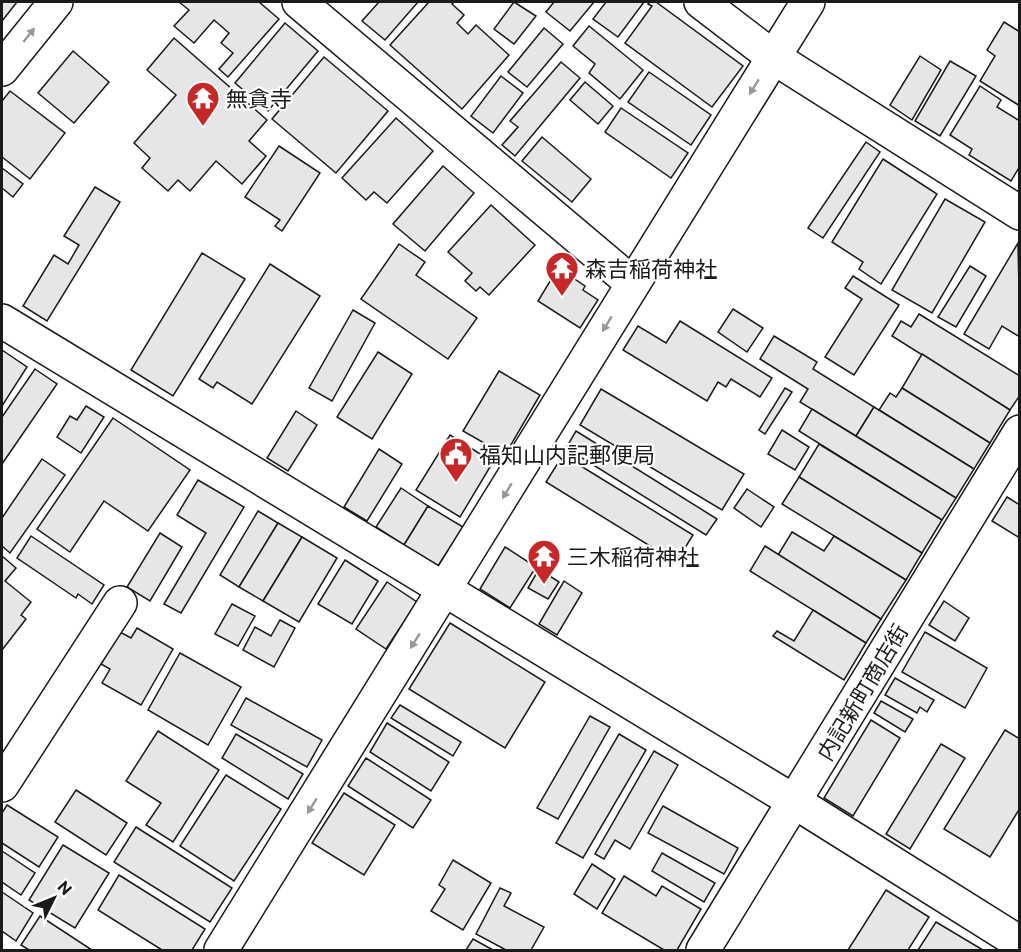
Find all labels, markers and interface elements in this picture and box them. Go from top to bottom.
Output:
one-way arrow [22,28,35,43]
one-way arrow [749,79,760,95]
temple icon: 無貪寺 [185,80,221,127]
place label: 無貪寺 [226,85,292,112]
temple icon: 森吉稲荷神社 [544,250,580,297]
place label: 森吉稲荷神社 [585,255,717,282]
one-way arrow [602,316,613,332]
public building icon: 福知山内記郵便局 [438,436,474,483]
place label: 福知山内記郵便局 [479,441,655,468]
one-way arrow [501,483,512,499]
temple icon: 三木稲荷神社 [526,538,562,585]
place label: 三木稲荷神社 [567,543,699,570]
street label: 内記新町商店街 [811,619,913,765]
one-way arrow [410,633,421,649]
one-way arrow [306,798,317,814]
north arrow [24,868,84,928]
text: N [54,877,76,898]

